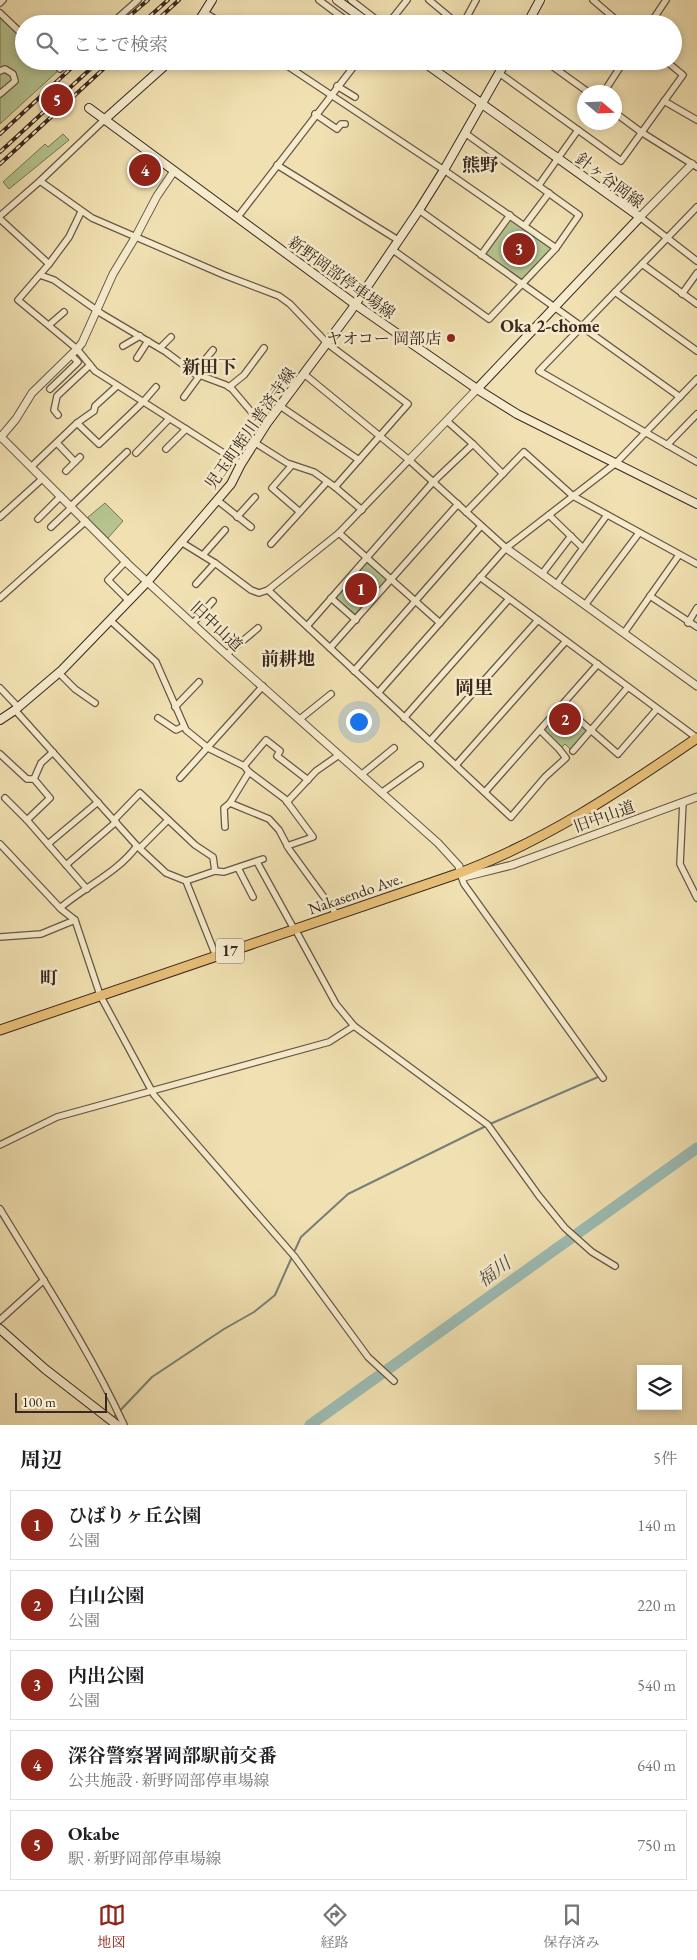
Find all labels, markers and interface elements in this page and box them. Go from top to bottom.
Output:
search box [15,15,682,70]
icon: search [33,29,61,57]
text: ここで検索 [73,32,168,57]
pin: 5 [41,81,73,119]
north arrow [577,85,622,130]
street label: 針ヶ谷岡線 [571,148,648,213]
pin: 4 [129,151,161,189]
district label: 熊野 [462,153,499,176]
pin: 3 [503,230,535,268]
street label: 新野岡部停車場線 [284,231,400,324]
district label: Oka 2-chome [500,314,600,337]
place label: ヤオコー 岡部店 [326,328,441,349]
marker: ヤオコー 岡部店 [445,332,457,344]
district label: 新田下 [182,355,236,378]
street label: 児玉町蛭川普済寺線 [201,363,300,493]
pin: 1 [345,570,377,608]
street label: 旧中山道 [186,597,247,656]
district label: 前耕地 [261,647,315,670]
district label: 岡里 [455,675,493,700]
pin: 2 [549,700,581,738]
your location [346,709,372,735]
street label: 旧中山道 [571,796,638,837]
street label: Nakasendo Ave. [305,868,405,919]
road number: 17 [216,938,244,964]
district label: 町 [40,966,58,989]
water label: 福川 [472,1251,517,1291]
map controls [637,1365,682,1410]
button: layers [637,1365,682,1410]
scale bar [15,1390,108,1413]
text: 100 m [22,1393,56,1411]
text: 周辺 [20,1446,62,1473]
text: 5件 [653,1448,677,1469]
text: ひばりヶ丘公園 [68,1503,201,1528]
text: 1 [33,1515,41,1536]
text: 140 m [637,1515,676,1536]
text: 公園 [68,1530,100,1551]
text: 白山公園 [68,1583,144,1608]
text: 2 [33,1595,41,1616]
text: 220 m [637,1595,676,1616]
text: 公園 [68,1610,100,1631]
text: 内出公園 [68,1663,144,1688]
text: 3 [33,1675,41,1696]
text: 540 m [637,1675,676,1696]
text: 公園 [68,1690,100,1711]
text: 深谷警察署岡部駅前交番 [68,1743,277,1768]
text: 4 [33,1755,41,1776]
text: 640 m [637,1755,676,1776]
text: 公共施設 · 新野岡部停車場線 [68,1770,270,1791]
text: Okabe [68,1821,119,1846]
text: 5 [33,1835,41,1856]
text: 750 m [637,1835,676,1856]
text: 駅 · 新野岡部停車場線 [68,1848,222,1869]
tab: 地図 [98,1901,126,1951]
tab: 経路 [321,1901,349,1951]
tab: 保存済み [544,1901,600,1951]

